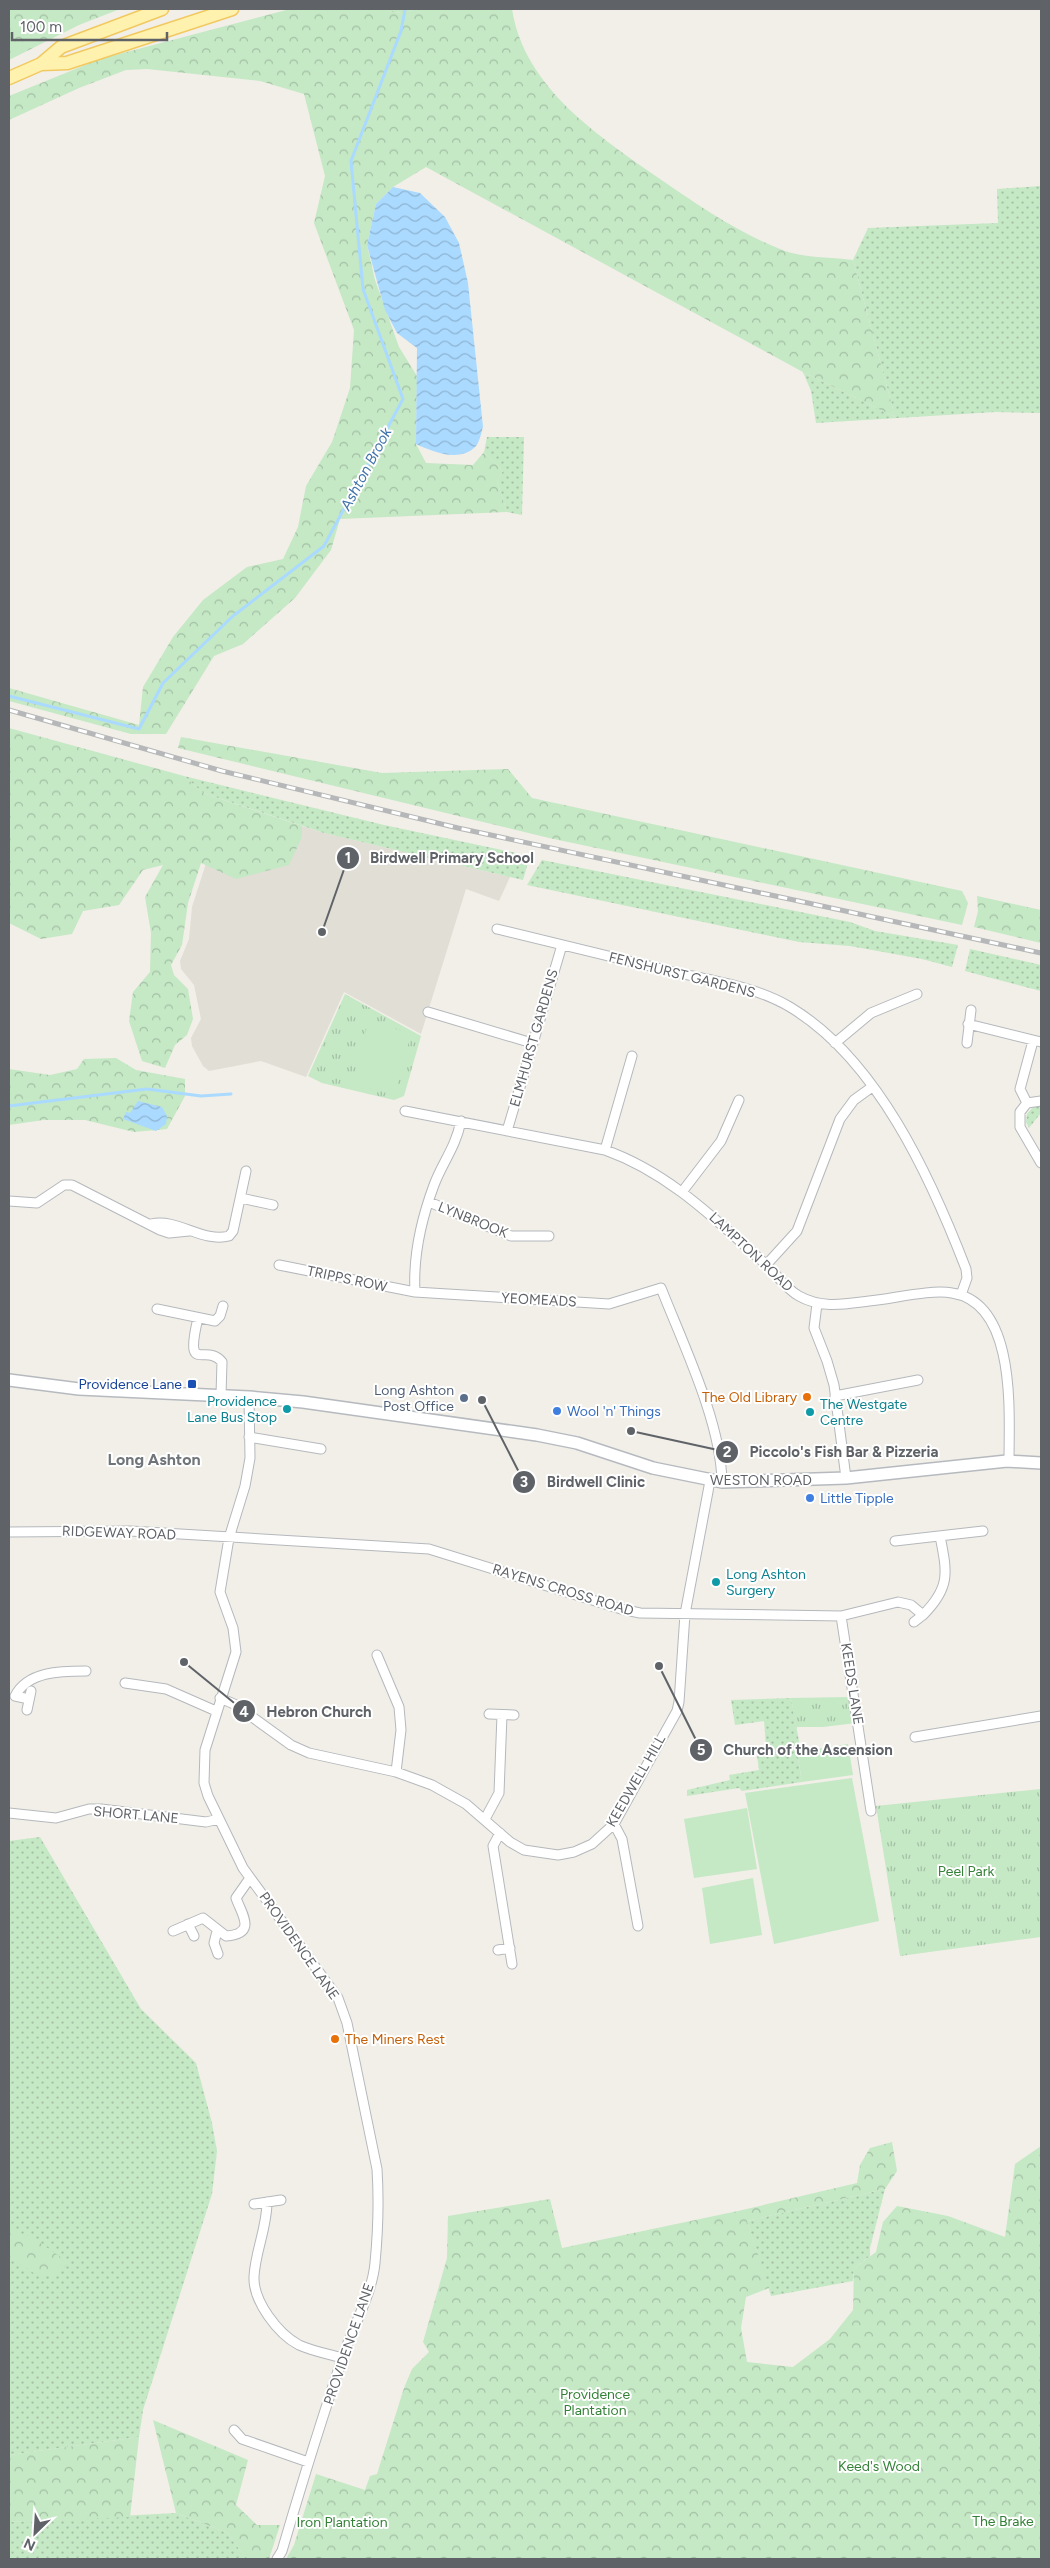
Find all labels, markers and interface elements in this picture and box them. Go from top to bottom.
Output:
scale bar [12,10,168,42]
text: 100 m [20,18,62,36]
water label: Ashton Brook [336,424,396,514]
callout: Birdwell Primary School [335,843,544,873]
text: 1 [345,849,351,867]
text: Birdwell Primary School [370,849,534,867]
street label: FENSHURST GARDENS [607,949,757,1001]
street label: ELMHURST GARDENS [506,967,562,1109]
street label: LYNBROOK [436,1198,511,1242]
street label: LAMPTON ROAD [706,1209,796,1295]
street label: TRIPPS ROW [305,1262,389,1296]
street label: YEOMEADS [501,1290,577,1310]
place label: Providence Lane [79,1376,182,1393]
marker: Providence Lane [186,1378,198,1390]
place label: Long Ashton Post Office [374,1382,454,1415]
place label: The Old Library [702,1389,798,1406]
marker: The Old Library [801,1391,813,1403]
marker: Long Ashton Post Office [458,1392,470,1404]
place label: Providence Lane Bus Stop [187,1393,277,1426]
place label: The Westgate Centre [820,1396,908,1429]
marker: Providence Lane Bus Stop [281,1403,293,1415]
place label: Wool 'n' Things [567,1403,661,1420]
marker: Wool 'n' Things [551,1405,563,1417]
marker: The Westgate Centre [804,1406,816,1418]
callout: Piccolo's Fish Bar & Pizzeria [715,1437,949,1467]
text: 2 [723,1443,732,1461]
text: Piccolo's Fish Bar & Pizzeria [750,1443,938,1461]
district label: Long Ashton [107,1450,201,1469]
callout: Birdwell Clinic [512,1467,655,1497]
street label: WESTON ROAD [710,1472,812,1489]
text: 3 [520,1473,528,1491]
text: Birdwell Clinic [547,1473,645,1491]
place label: Little Tipple [820,1490,894,1507]
marker: Little Tipple [804,1492,816,1504]
street label: RIDGEWAY ROAD [62,1523,176,1543]
street label: RAYENS CROSS ROAD [490,1560,636,1620]
place label: Long Ashton Surgery [726,1566,806,1599]
marker: Long Ashton Surgery [710,1576,722,1588]
street label: KEEDS LANE [837,1642,867,1726]
callout: Hebron Church [231,1696,382,1726]
text: 4 [239,1703,249,1721]
text: Hebron Church [266,1703,372,1721]
street label: KEEDWELL HILL [603,1731,670,1830]
callout: Church of the Ascension [688,1735,903,1765]
text: 5 [697,1741,706,1759]
text: Church of the Ascension [723,1741,893,1759]
street label: SHORT LANE [93,1803,179,1827]
park label: Peel Park [938,1863,994,1880]
street label: PROVIDENCE LANE [255,1889,343,2003]
place label: The Miners Rest [345,2031,445,2048]
marker: The Miners Rest [329,2033,341,2045]
street label: PROVIDENCE LANE [320,2281,378,2407]
park label: Providence Plantation [560,2386,630,2419]
park label: Keed's Wood [838,2458,920,2475]
north arrow [10,2508,60,2558]
park label: The Brake [972,2513,1034,2530]
park label: Iron Plantation [297,2514,388,2531]
text: N [21,2534,38,2554]

